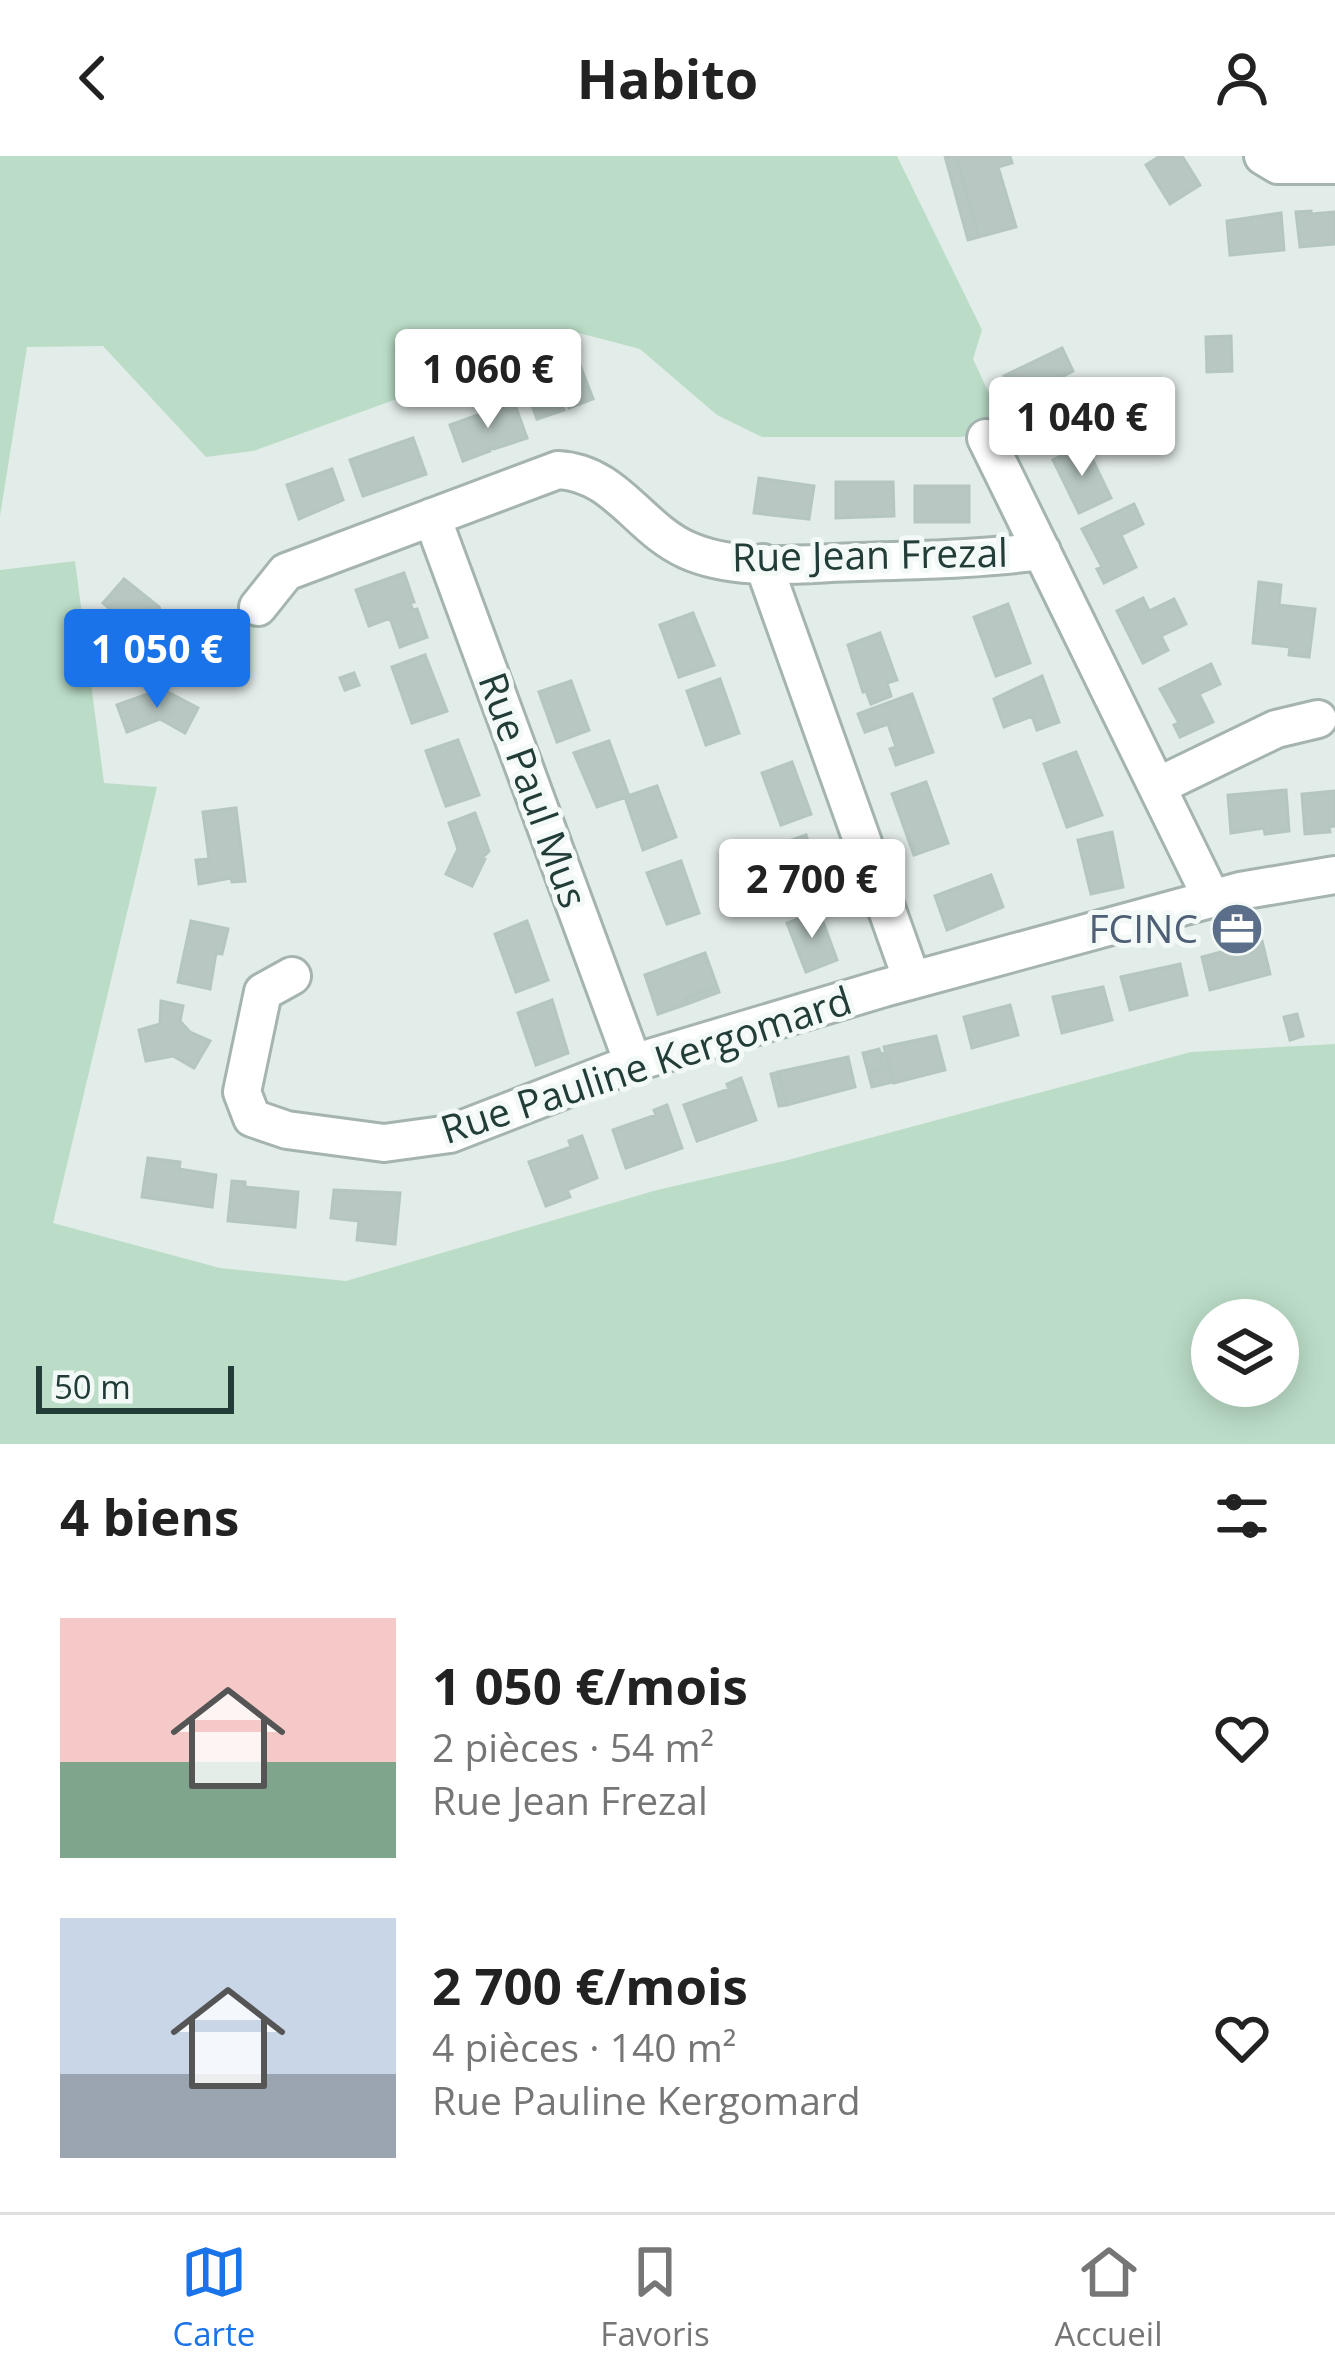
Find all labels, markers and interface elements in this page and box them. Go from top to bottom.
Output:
text: Habito [577,41,758,115]
icon: back [60,45,126,111]
icon: person [1209,45,1275,111]
pin: 1 060 € [377,329,599,431]
text: 1 060 € [422,341,554,394]
pin: 1 040 € [971,377,1193,479]
text: 1 040 € [1016,389,1148,442]
street label: Rue Jean Frezal [732,525,1008,582]
pin: 1 050 € [46,609,268,711]
text: 1 050 € [91,621,223,674]
street label: Rue Paul Mus [467,665,601,914]
pin: 2 700 € [701,839,923,941]
text: 2 700 € [746,851,878,904]
place label: FCINC [1088,901,1198,954]
office icon: FCINC [1209,901,1265,957]
street label: Rue Pauline Kergomard [434,972,858,1155]
map controls [1191,1299,1299,1407]
button: layers [1191,1299,1299,1407]
scale bar [36,1360,234,1413]
text: 50 m [54,1364,131,1409]
text: 4 biens [60,1481,239,1551]
icon: filters [1209,1483,1275,1549]
text: 1 050 €/mois [432,1650,748,1720]
icon: home [156,1666,300,1810]
icon: heart [1209,1705,1275,1771]
text: 2 pièces · 54 m² [432,1720,714,1773]
text: Rue Jean Frezal [432,1773,708,1826]
text: 2 700 €/mois [432,1950,748,2020]
icon: home [156,1966,300,2110]
icon: heart [1209,2005,1275,2071]
text: 4 pièces · 140 m² [432,2020,736,2073]
text: Rue Pauline Kergomard [432,2073,861,2126]
tab: Carte [172,2239,255,2356]
tab: Favoris [600,2239,710,2356]
tab: Accueil [1055,2239,1163,2356]

